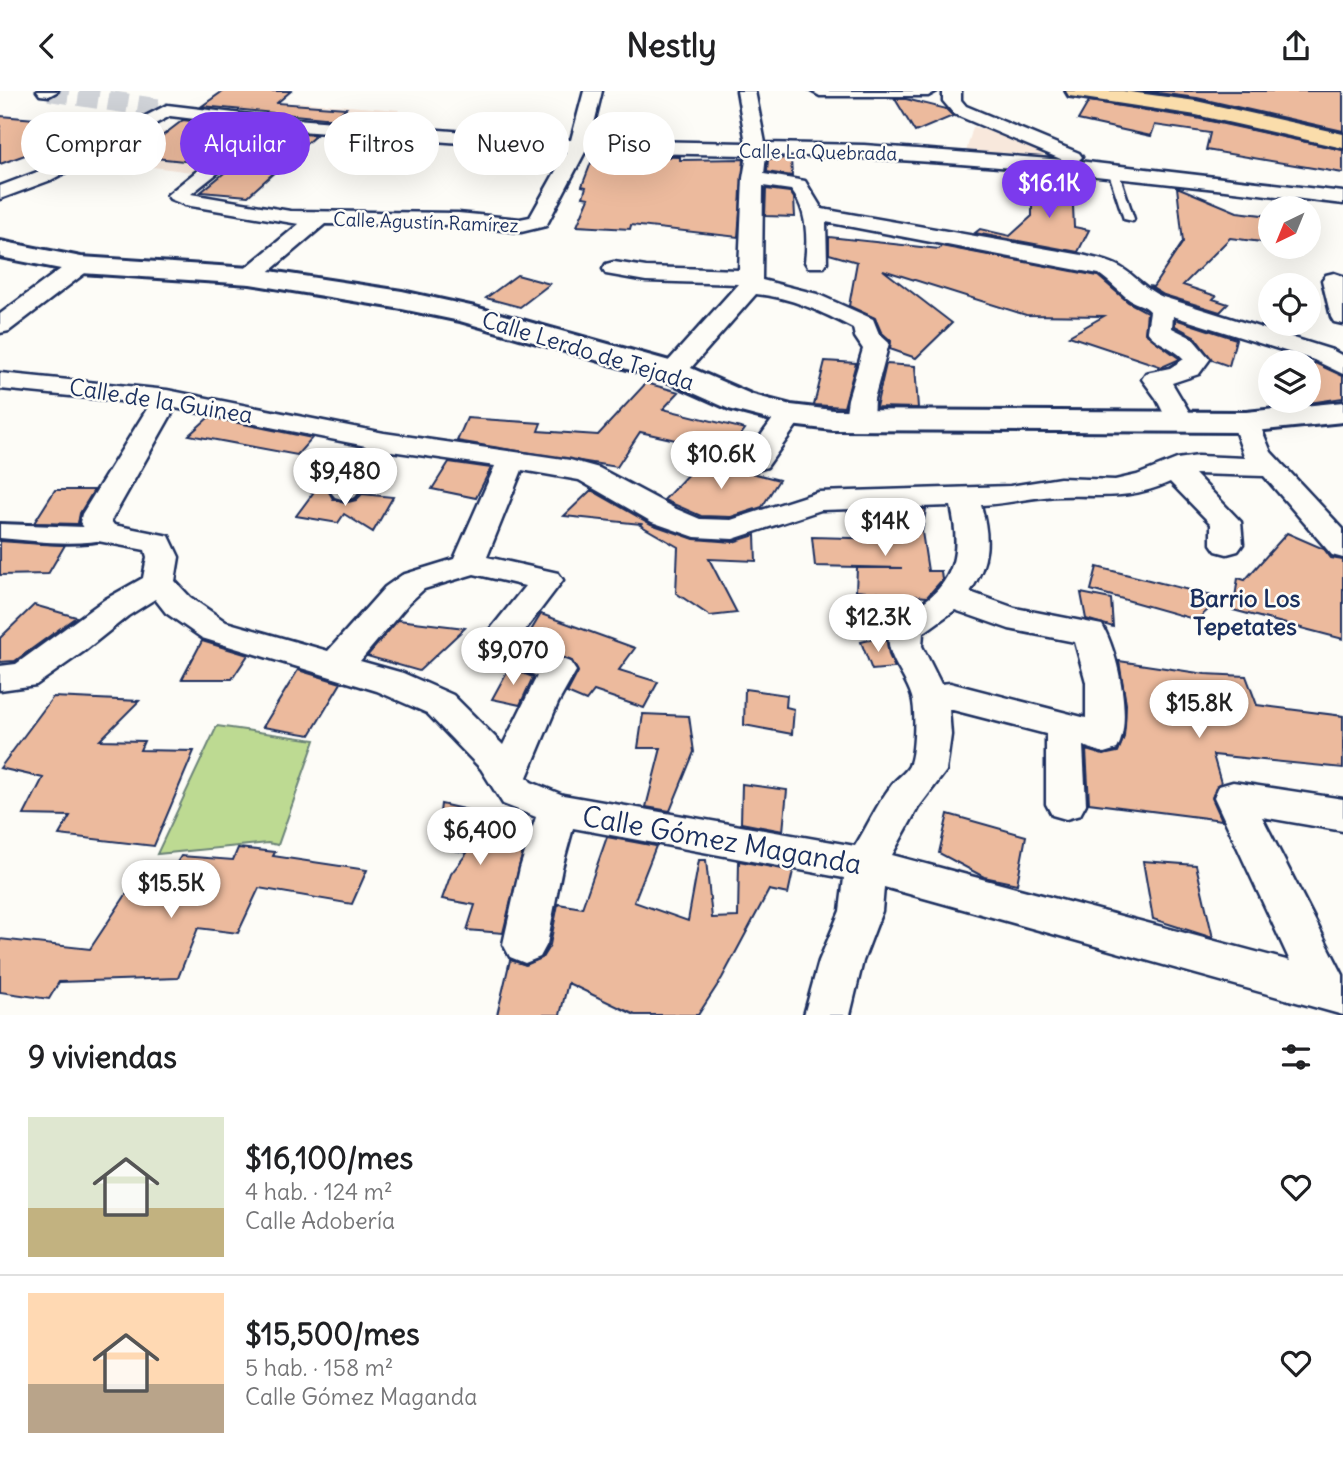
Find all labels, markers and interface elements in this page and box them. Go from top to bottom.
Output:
text: Nestly [627,25,716,66]
icon: back [28,27,66,65]
icon: share [1277,27,1315,65]
chip: Comprar [21,112,166,175]
chip: Alquilar [180,112,310,175]
chip: Filtros [324,112,439,175]
chip: Nuevo [453,112,569,175]
chip: Piso [583,112,675,175]
street label: Calle La Quebrada [739,139,898,165]
pin: $16.1K [992,160,1106,220]
text: $16.1K [1018,168,1080,197]
north arrow [1258,196,1321,259]
map controls [1258,196,1321,413]
street label: Calle Agustín Ramírez [333,207,519,237]
button: locate [1258,273,1321,336]
street label: Calle Lerdo de Tejada [479,304,698,397]
button: layers [1258,350,1321,413]
street label: Calle de la Guinea [67,372,255,429]
pin: $10.6K [664,431,778,491]
text: $10.6K [687,439,755,468]
pin: $9,480 [288,449,402,508]
text: $9,480 [309,456,381,485]
pin: $14K [844,498,926,558]
text: $14K [861,506,910,535]
district label: Barrio Los Tepetates [1190,583,1300,641]
pin: $12.3K [821,595,935,654]
text: $12.3K [845,602,911,631]
pin: $9,070 [456,627,570,687]
text: $9,070 [477,635,549,664]
pin: $15.8K [1142,681,1256,740]
text: $15.8K [1166,688,1232,717]
street label: Calle Gómez Maganda [580,798,864,882]
pin: $6,400 [423,807,537,867]
text: $6,400 [443,815,517,844]
pin: $15.5K [114,861,228,920]
text: $15.5K [138,868,204,897]
text: 9 viviendas [28,1038,177,1076]
icon: filters [1277,1038,1315,1076]
text: $16,100/mes [245,1139,413,1177]
icon: home [84,1145,168,1229]
icon: heart [1277,1168,1315,1206]
text: 4 hab. · 124 m² [245,1177,393,1206]
text: Calle Adobería [245,1206,395,1235]
text: $15,500/mes [245,1315,420,1353]
icon: home [84,1321,168,1405]
icon: heart [1277,1344,1315,1382]
text: 5 hab. · 158 m² [245,1353,393,1382]
text: Calle Gómez Maganda [245,1382,477,1411]

